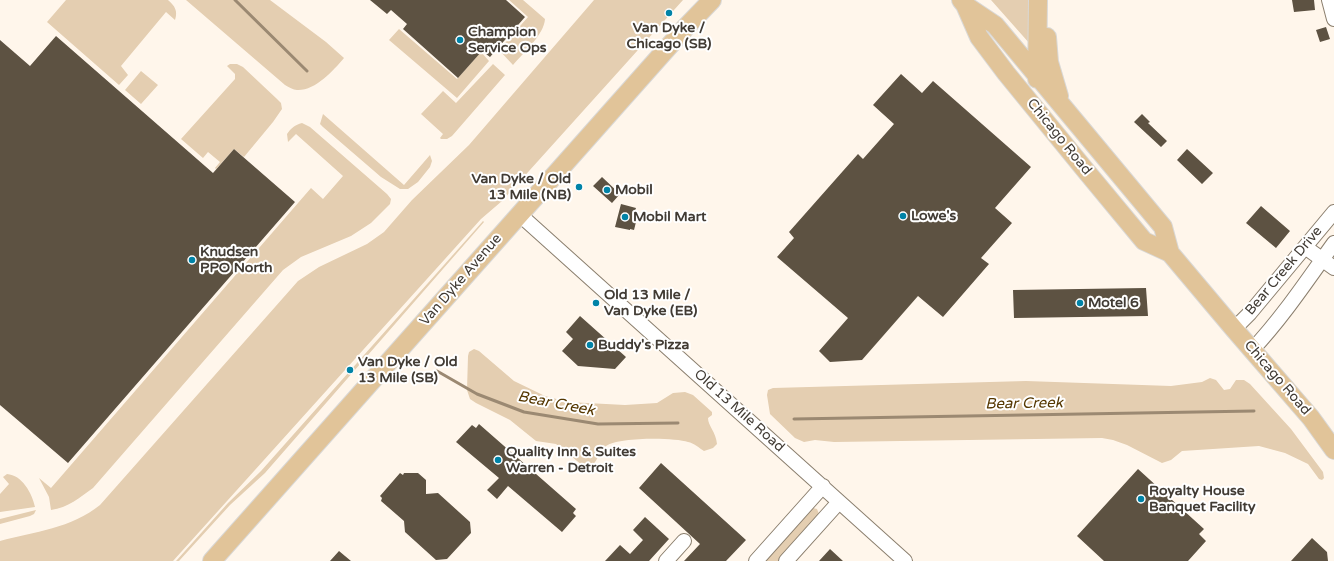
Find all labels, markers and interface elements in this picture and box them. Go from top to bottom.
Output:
marker: Van Dyke / Chicago (SB) [664,8,674,18]
place label: Van Dyke / Chicago (SB) [627,20,711,52]
place label: Champion Service Ops [468,24,547,56]
marker: Champion Service Ops [455,35,465,45]
street label: Chicago Road [1023,95,1095,179]
place label: Van Dyke / Old 13 Mile (NB) [472,171,571,204]
marker: Van Dyke / Old 13 Mile (NB) [574,182,584,192]
place label: Mobil [615,182,653,198]
marker: Mobil [602,185,612,195]
place label: Lowe's [911,208,956,224]
place label: Mobil Mart [633,209,706,225]
marker: Lowe's [898,211,908,221]
marker: Mobil Mart [620,212,630,222]
street label: Bear Creek Drive [1242,223,1326,319]
street label: Van Dyke Avenue [417,231,505,329]
place label: Knudsen PPO North [200,244,273,276]
marker: Knudsen PPO North [187,255,197,265]
place label: Old 13 Mile / Van Dyke (EB) [604,287,697,320]
place label: Motel 6 [1088,295,1139,311]
marker: Old 13 Mile / Van Dyke (EB) [591,298,601,308]
marker: Motel 6 [1075,298,1085,308]
place label: Buddy's Pizza [598,337,689,353]
street label: Chicago Road [1240,337,1314,419]
marker: Buddy's Pizza [585,340,595,350]
place label: Van Dyke / Old 13 Mile (SB) [358,354,457,386]
marker: Van Dyke / Old 13 Mile (SB) [345,365,355,375]
street label: Old 13 Mile Road [690,366,788,456]
water label: Bear Creek [516,388,596,420]
water label: Bear Creek [985,394,1063,414]
place label: Quality Inn & Suites Warren - Detroit [506,444,636,476]
marker: Quality Inn & Suites Warren - Detroit [493,455,503,465]
place label: Royalty House Banquet Facility [1149,483,1255,516]
marker: Royalty House Banquet Facility [1136,494,1146,504]

